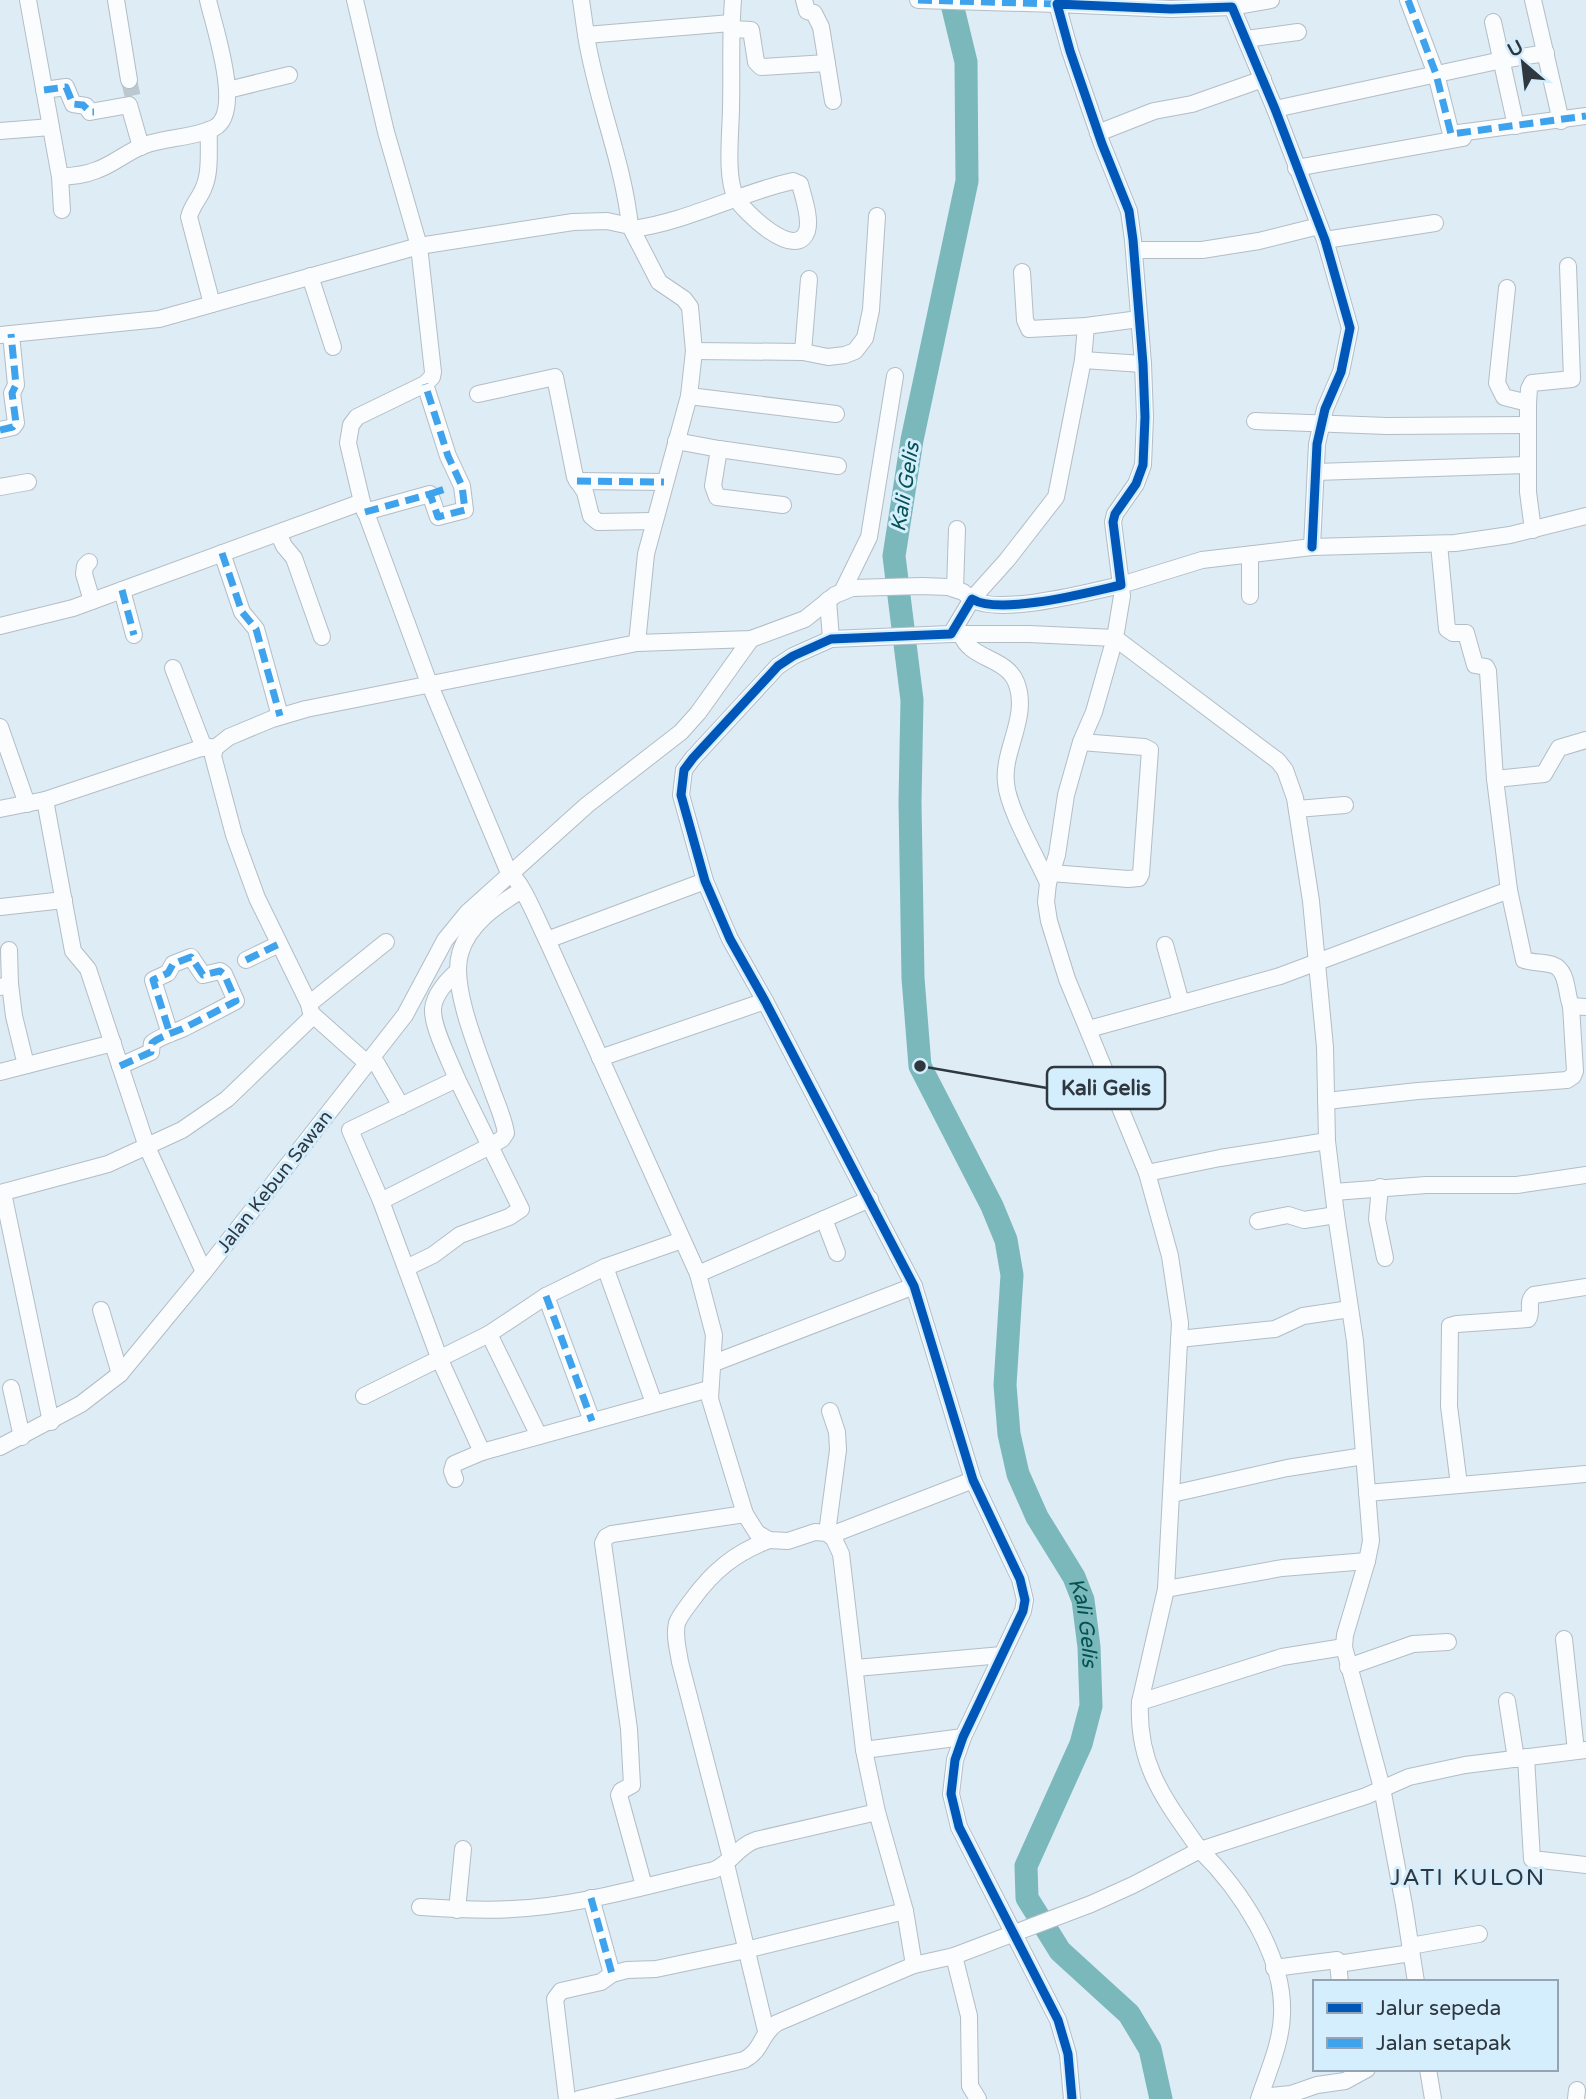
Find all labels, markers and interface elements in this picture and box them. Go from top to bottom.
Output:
north arrow [1488,28,1558,98]
text: U [1504,36,1527,62]
water label: Kali Gelis [886,439,925,534]
callout: Kali Gelis [1047,1067,1165,1109]
text: Kali Gelis [1061,1076,1151,1101]
street label: Jalan Kebun Sawan [212,1106,337,1257]
water label: Kali Gelis [1063,1574,1102,1669]
district label: JATI KULON [1390,1864,1546,1892]
legend [1313,1980,1558,2071]
text: Jalur sepeda [1376,1996,1501,2021]
text: Jalan setapak [1376,2031,1511,2056]

